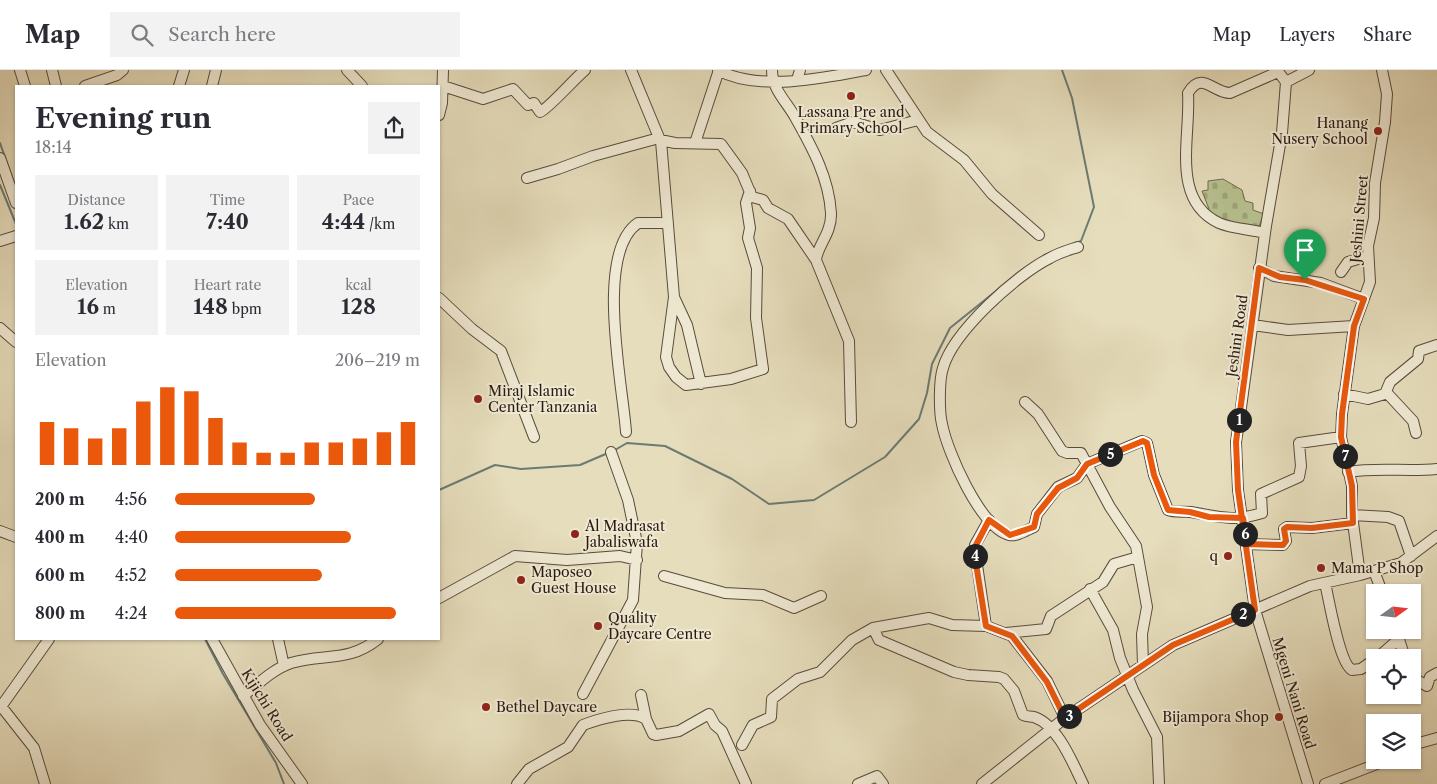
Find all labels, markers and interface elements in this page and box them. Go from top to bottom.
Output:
search box [110,12,460,57]
text: Map [25,20,80,49]
icon: search [128,21,156,49]
text: Search here [168,23,276,46]
text: Map [1213,24,1251,46]
text: Layers [1279,24,1335,46]
text: Share [1363,24,1412,46]
marker: Lassana Pre and Primary School [845,90,857,102]
text: Evening run [35,101,211,135]
button: share [368,102,420,154]
place label: Lassana Pre and Primary School [797,103,905,137]
place label: Hanang Nusery School [1271,114,1369,148]
marker: Hanang Nusery School [1372,125,1384,137]
text: 18:14 [35,137,72,157]
street label: Jeshini Street [1346,174,1372,266]
text: Distance [68,191,125,209]
text: Time [210,191,245,209]
text: Pace [343,191,374,209]
text: 1.62 [64,209,104,234]
text: 7:40 [206,209,249,234]
text: 4:44 [322,209,365,234]
text: km [104,215,129,233]
text: /km [365,215,395,233]
pin [1284,229,1326,280]
icon: arrive [1291,236,1319,264]
text: Elevation [65,276,128,294]
text: Heart rate [194,276,261,294]
text: kcal [345,276,372,294]
street label: Jeshini Road [1222,293,1252,380]
text: 16 [77,294,99,319]
text: 148 [193,294,228,319]
text: 128 [341,294,376,319]
text: m [99,300,116,318]
text: bpm [228,300,262,318]
text: Elevation [35,350,106,370]
text: 206–219 m [335,350,420,370]
place label: Miraj Islamic Center Tanzania [488,382,598,416]
marker: Miraj Islamic Center Tanzania [472,393,484,405]
pin: 1 [1226,408,1252,432]
text: 1 [1236,411,1243,429]
pin: 5 [1098,442,1122,466]
pin: 7 [1332,444,1358,468]
text: 5 [1107,445,1114,463]
text: 7 [1342,447,1349,465]
text: 200 m [35,489,85,509]
text: 4:56 [115,489,147,509]
place label: Al Madrasat Jabaliswafa [583,517,665,551]
pin: 6 [1232,522,1258,546]
text: 6 [1241,525,1250,543]
text: 400 m [35,527,85,547]
text: 4:40 [115,527,148,547]
marker: Al Madrasat Jabaliswafa [569,528,581,540]
pin: 4 [962,544,988,568]
text: 4 [971,547,980,565]
place label: q [1210,547,1219,565]
marker: q [1222,550,1234,562]
place label: Mama P Shop [1331,559,1423,577]
marker: Mama P Shop [1315,562,1327,574]
place label: Maposeo Guest House [531,563,616,597]
text: 600 m [35,565,85,585]
text: 4:52 [115,565,147,585]
marker: Maposeo Guest House [515,574,527,586]
north arrow [1366,584,1421,639]
map controls [1366,584,1421,769]
pin: 2 [1230,602,1256,626]
text: 800 m [35,603,85,623]
text: 4:24 [115,603,147,623]
text: 2 [1239,605,1248,623]
place label: Quality Daycare Centre [608,609,712,643]
marker: Quality Daycare Centre [592,620,604,632]
street label: Mgeni Nani Road [1268,635,1320,751]
button: locate [1366,649,1421,704]
street label: Kijichi Road [238,665,297,745]
place label: Bethel Daycare [496,698,597,716]
marker: Bethel Daycare [480,701,492,713]
pin: 3 [1056,704,1082,728]
text: 3 [1066,707,1073,725]
place label: Bijampora Shop [1162,708,1269,726]
marker: Bijampora Shop [1273,711,1285,723]
button: layers [1366,714,1421,769]

